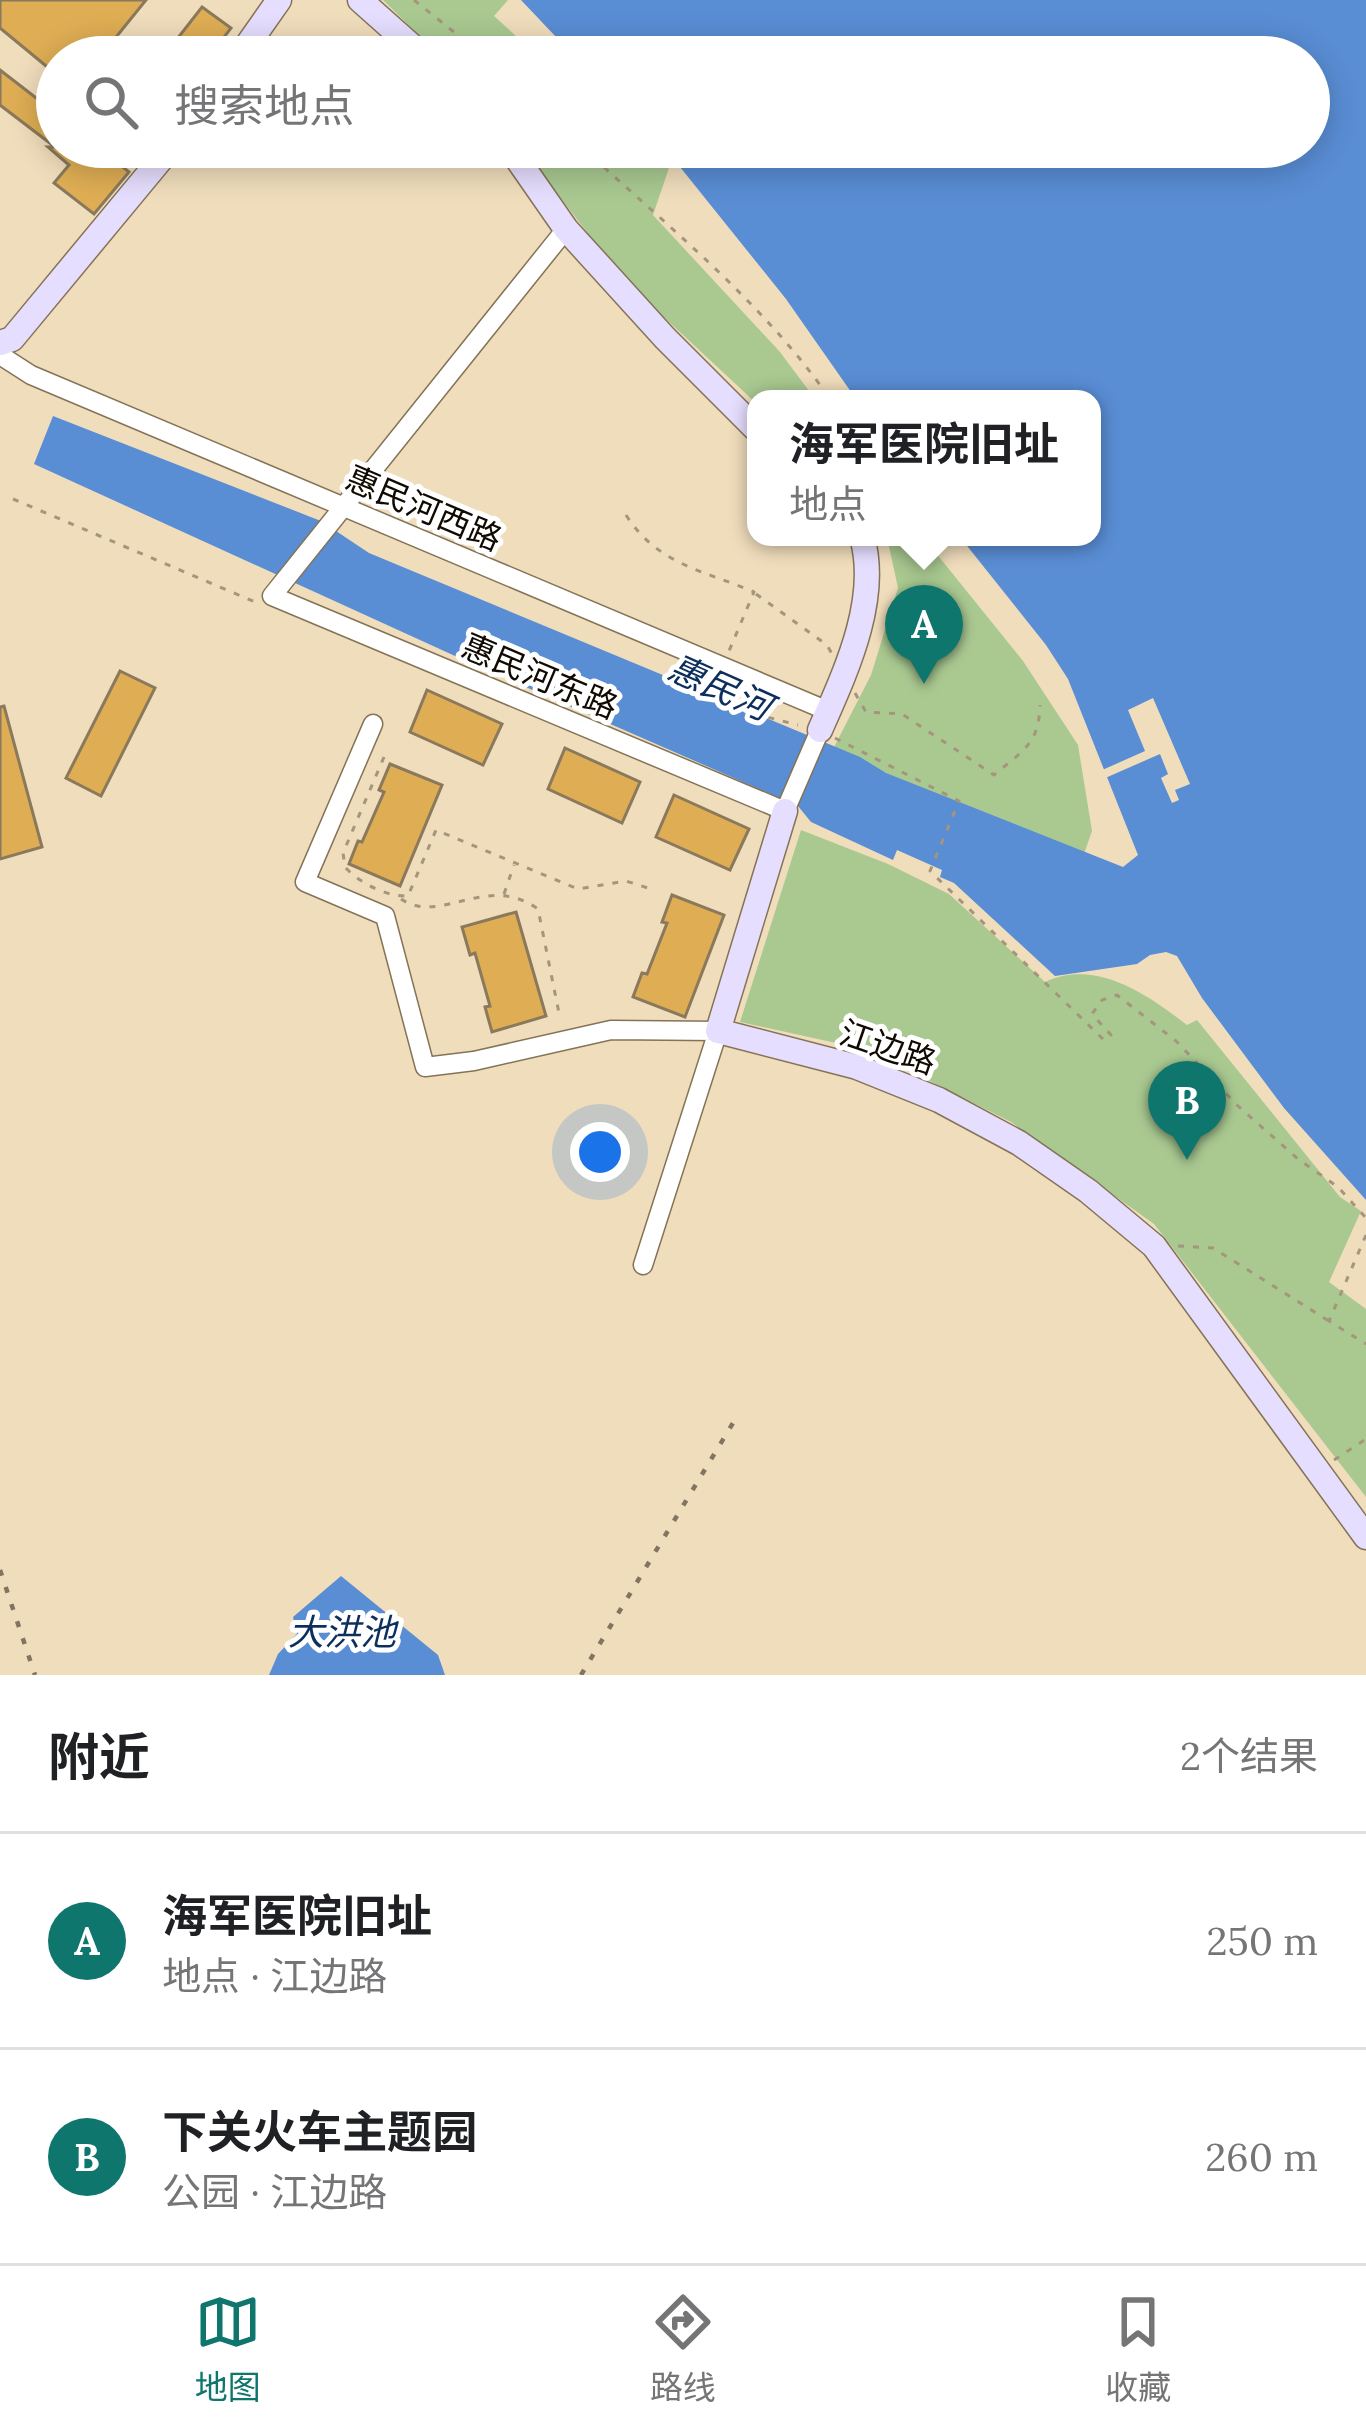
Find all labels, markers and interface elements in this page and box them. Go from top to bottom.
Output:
search box [36,36,1330,168]
icon: search [78,69,144,135]
text: 搜索地点 [174,77,354,134]
popup [747,390,1101,546]
text: 海军医院旧址 [789,415,1059,472]
street label: 惠民河西路 [340,456,508,560]
text: 地点 [789,479,867,529]
pin: A [885,585,963,684]
street label: 惠民河东路 [456,624,624,728]
water label: 惠民河 [661,644,784,732]
street label: 江边路 [834,1011,942,1083]
pin: B [1148,1061,1226,1160]
your location [570,1122,630,1182]
water label: 大洪池 [288,1609,399,1655]
text: 附近 [48,1724,150,1789]
text: 2个结果 [1180,1731,1318,1781]
text: 海军医院旧址 [162,1887,432,1944]
text: A [74,1916,100,1966]
text: 250 m [1206,1916,1318,1966]
text: 地点 · 江边路 [162,1951,387,2001]
text: 下关火车主题园 [162,2103,477,2160]
text: B [74,2132,100,2182]
text: 260 m [1205,2132,1318,2182]
text: 公园 · 江边路 [162,2167,387,2217]
tab: 地图 [195,2289,261,2409]
tab: 路线 [650,2289,716,2409]
tab: 收藏 [1105,2289,1171,2409]

